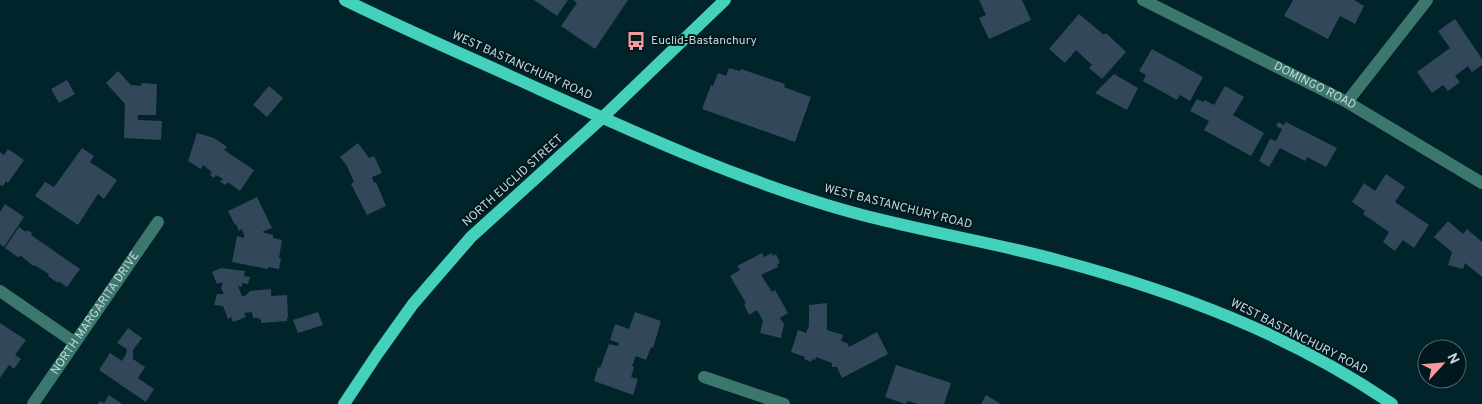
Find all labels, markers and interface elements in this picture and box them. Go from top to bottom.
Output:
street label: WEST BASTANCHURY ROAD [449,28,595,104]
bus stop icon: Euclid-Bastanchury [625,30,647,52]
place label: Euclid-Bastanchury [651,33,757,49]
street label: DOMINGO ROAD [1271,58,1359,114]
street label: NORTH EUCLID STREET [459,131,567,231]
street label: WEST BASTANCHURY ROAD [822,181,974,233]
street label: NORTH MARGARITA DRIVE [47,249,143,378]
street label: WEST BASTANCHURY ROAD [1228,295,1370,379]
north arrow [1417,339,1467,389]
text: N [1442,351,1462,367]

